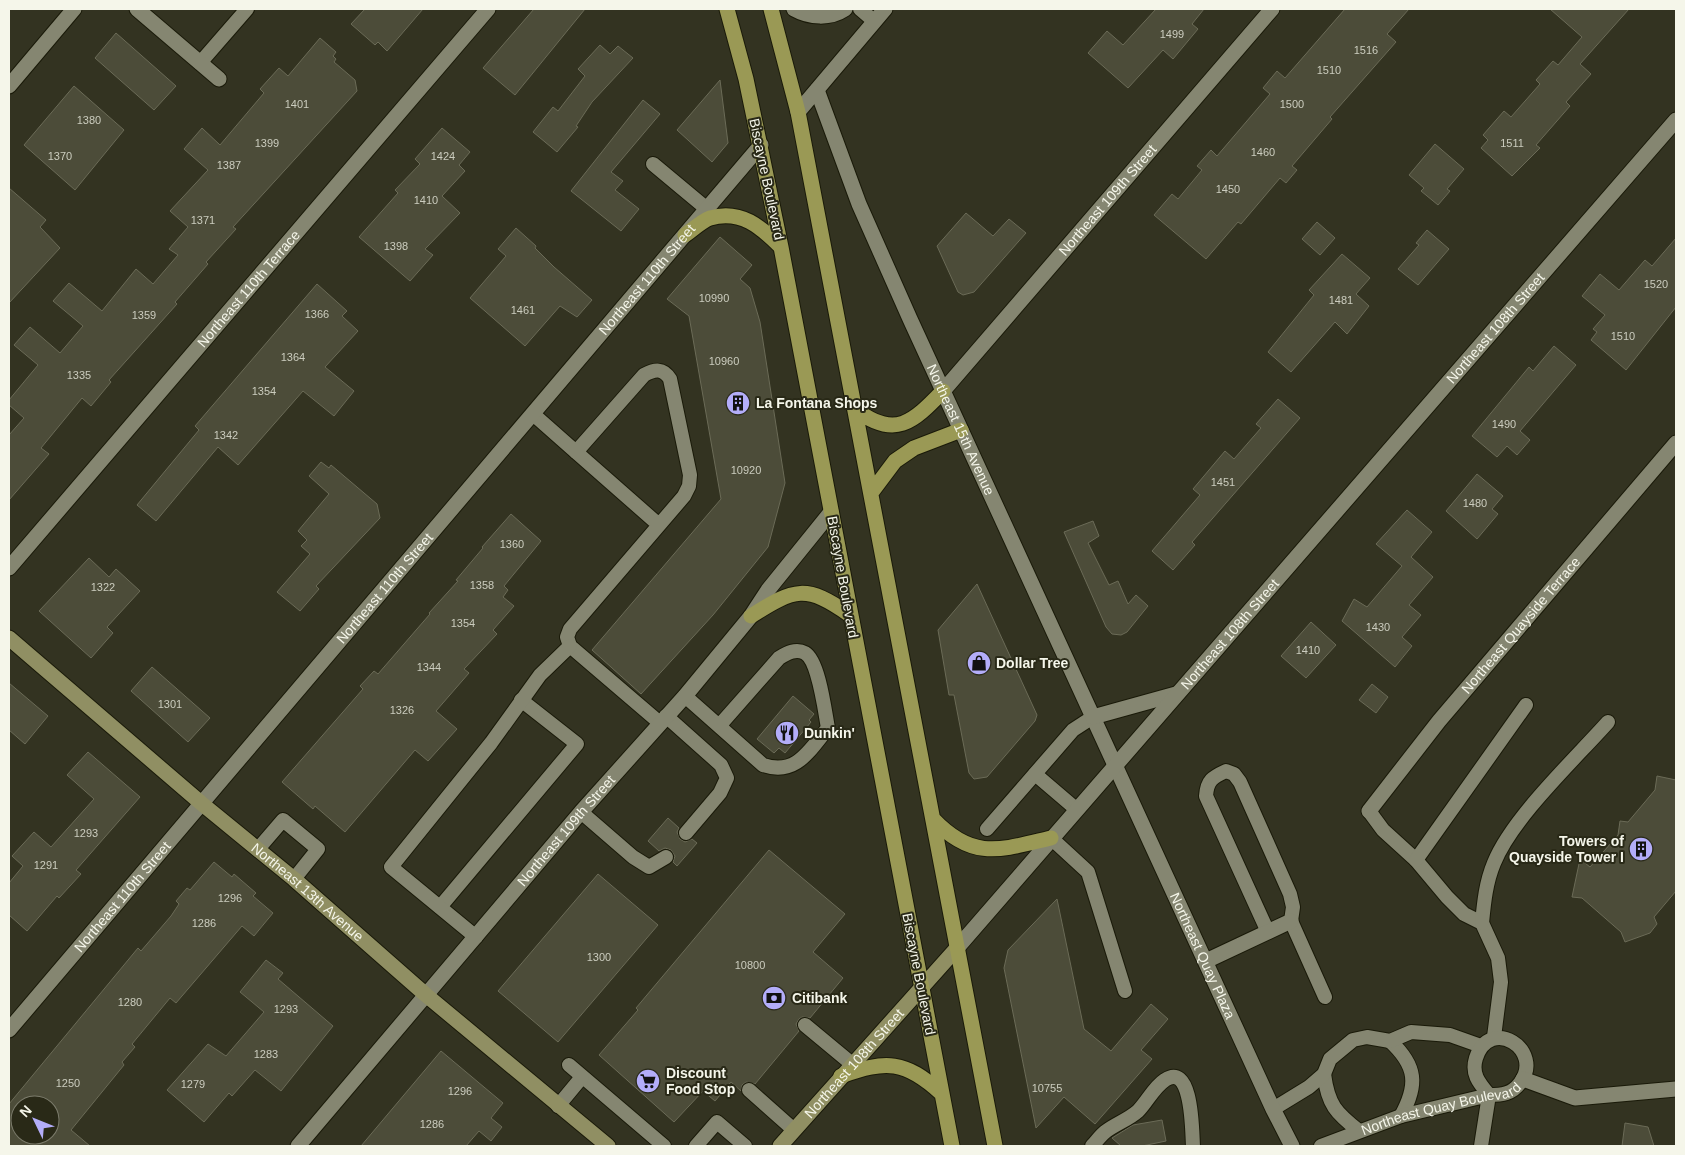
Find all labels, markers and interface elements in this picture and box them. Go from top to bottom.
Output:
house number: 1499 [1160,28,1184,40]
house number: 1516 [1354,44,1378,56]
house number: 1510 [1317,64,1341,76]
house number: 1401 [285,98,309,110]
house number: 1500 [1280,98,1304,110]
house number: 1380 [77,114,101,126]
street label: Biscayne Boulevard [746,117,788,241]
house number: 1399 [255,137,279,149]
house number: 1511 [1500,137,1524,149]
street label: Northeast 109th Street [1055,141,1160,259]
house number: 1460 [1251,146,1275,158]
house number: 1370 [48,150,72,162]
house number: 1424 [431,150,455,162]
house number: 1387 [217,159,241,171]
house number: 1450 [1216,183,1240,195]
house number: 1410 [414,194,438,206]
house number: 1371 [191,214,215,226]
street label: Northeast 110th Street [595,221,698,338]
street label: Northeast 110th Terrace [194,227,303,350]
house number: 1398 [384,240,408,252]
street label: Northeast 108th Street [1443,270,1548,387]
house number: 1520 [1644,278,1668,290]
house number: 10990 [699,292,729,304]
house number: 1481 [1329,294,1353,306]
house number: 1461 [511,304,535,316]
house number: 1366 [305,308,329,320]
house number: 1359 [132,309,156,321]
house number: 1510 [1611,330,1635,342]
house number: 1364 [281,351,305,363]
house number: 10960 [709,355,739,367]
street label: Northeast 15th Avenue [924,362,998,498]
house number: 1335 [67,369,91,381]
house number: 1354 [252,385,276,397]
building icon: La Fontana Shops [725,390,751,416]
place label: La Fontana Shops [756,395,878,411]
house number: 1490 [1492,418,1516,430]
house number: 1342 [214,429,238,441]
house number: 10920 [731,464,761,476]
house number: 1451 [1211,476,1235,488]
house number: 1480 [1463,497,1487,509]
street label: Biscayne Boulevard [824,515,862,639]
street label: Northeast 110th Street [333,529,436,647]
house number: 1360 [500,538,524,550]
street label: Northeast Quayside Terrace [1458,553,1583,697]
street label: Northeast 108th Street [1177,575,1282,692]
house number: 1358 [470,579,494,591]
house number: 1322 [91,581,115,593]
house number: 1354 [451,617,475,629]
house number: 1430 [1366,621,1390,633]
house number: 1410 [1296,644,1320,656]
shop icon: Dollar Tree [966,650,992,676]
place label: Dollar Tree [996,655,1069,671]
house number: 1344 [417,661,441,673]
house number: 1301 [158,698,182,710]
house number: 1326 [390,704,414,716]
restaurant icon: Dunkin' [774,720,800,746]
place label: Dunkin' [804,725,855,741]
street label: Northeast 109th Street [514,772,618,889]
house number: 1293 [74,827,98,839]
place label: Towers of Quayside Tower I [1509,833,1624,865]
building icon: Towers of Quayside Tower I [1628,836,1654,862]
street label: Northeast 110th Street [71,838,174,955]
street label: Northeast 13th Avenue [248,840,367,944]
house number: 1291 [34,859,58,871]
street label: Northeast Quay Plaza [1167,890,1239,1022]
house number: 1296 [218,892,242,904]
street label: Biscayne Boulevard [899,912,939,1036]
house number: 1286 [192,917,216,929]
house number: 1300 [587,951,611,963]
house number: 10800 [735,959,765,971]
bank icon: Citibank [761,985,787,1011]
place label: Citibank [792,990,847,1006]
house number: 1280 [118,996,142,1008]
house number: 1293 [274,1003,298,1015]
street label: Northeast 108th Street [801,1005,907,1121]
house number: 1283 [254,1048,278,1060]
place label: Discount Food Stop [666,1065,735,1097]
supermarket icon: Discount Food Stop [635,1068,661,1094]
house number: 1250 [56,1077,80,1089]
house number: 1279 [181,1078,205,1090]
street label: Northeast Quay Boulevard [1359,1079,1524,1138]
house number: 10755 [1032,1082,1062,1094]
house number: 1296 [448,1085,472,1097]
north arrow [10,1095,60,1145]
text: N [16,1102,35,1120]
house number: 1286 [420,1118,444,1130]

